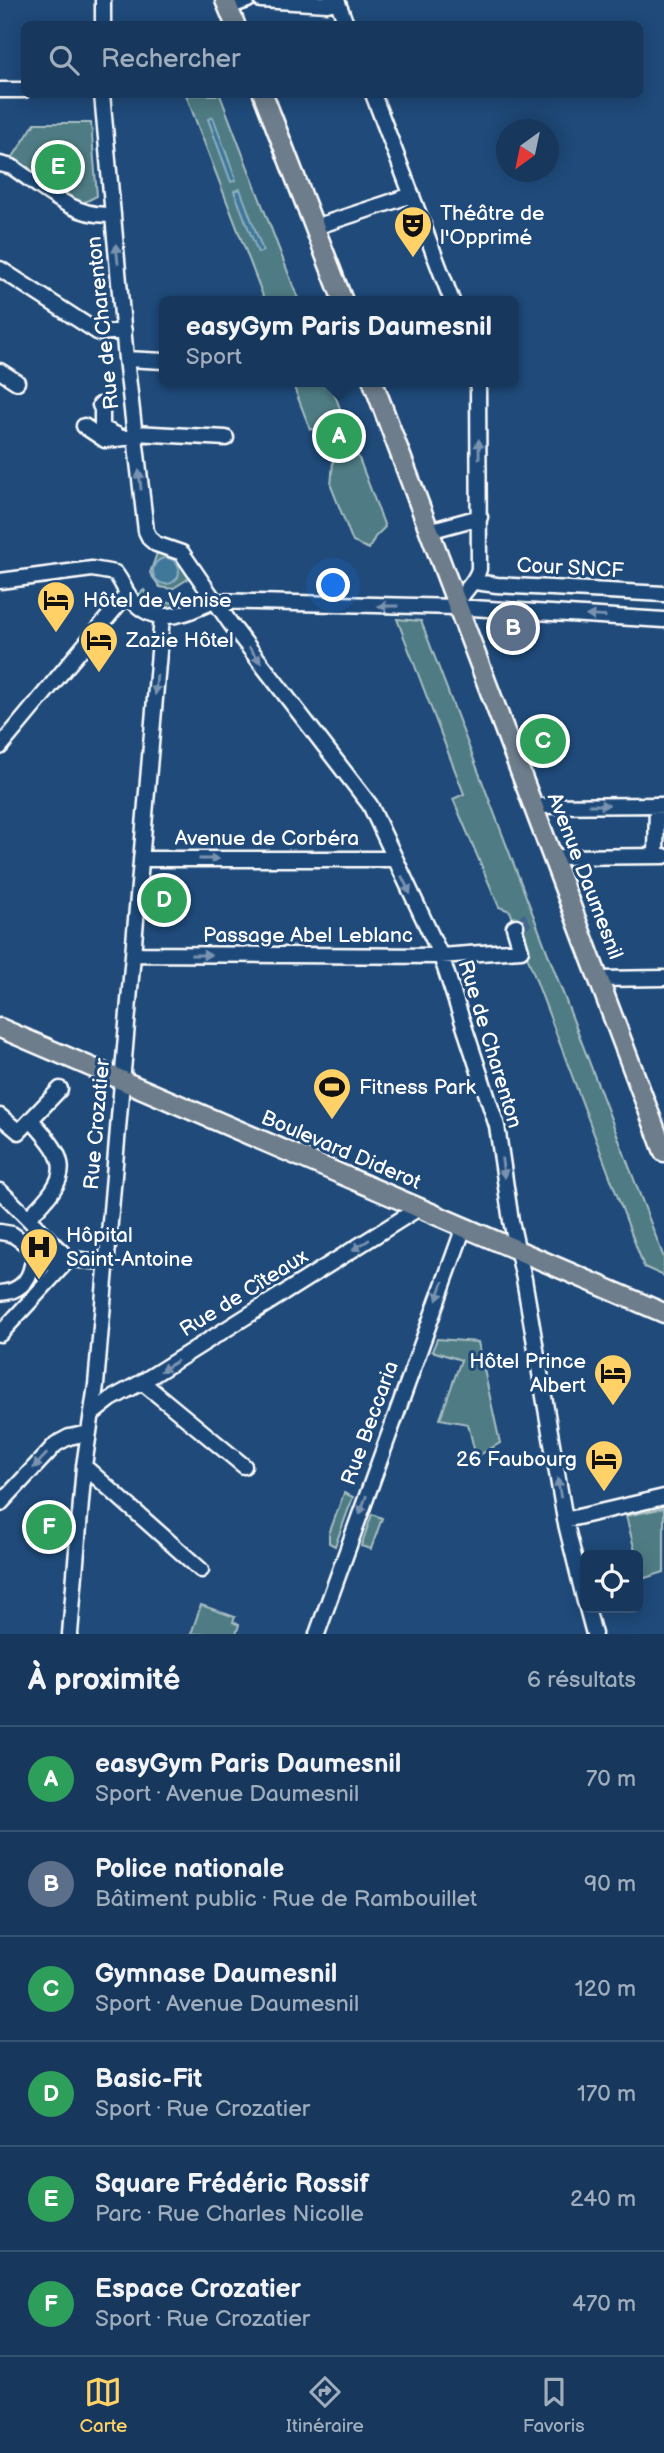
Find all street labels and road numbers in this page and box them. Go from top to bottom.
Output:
street label: Rue de Charenton [81,235,125,411]
street label: Cour SNCF [516,553,625,583]
street label: Avenue Daumesnil [542,789,628,963]
street label: Avenue de Corbéra [175,826,359,851]
street label: Passage Abel Leblanc [203,923,413,948]
street label: Rue de Charenton [453,957,527,1131]
street label: Rue Crozatier [79,1057,115,1191]
street label: Boulevard Diderot [257,1105,425,1195]
street label: Rue de Cîteaux [175,1243,313,1342]
street label: Rue Beccaria [336,1358,404,1488]

